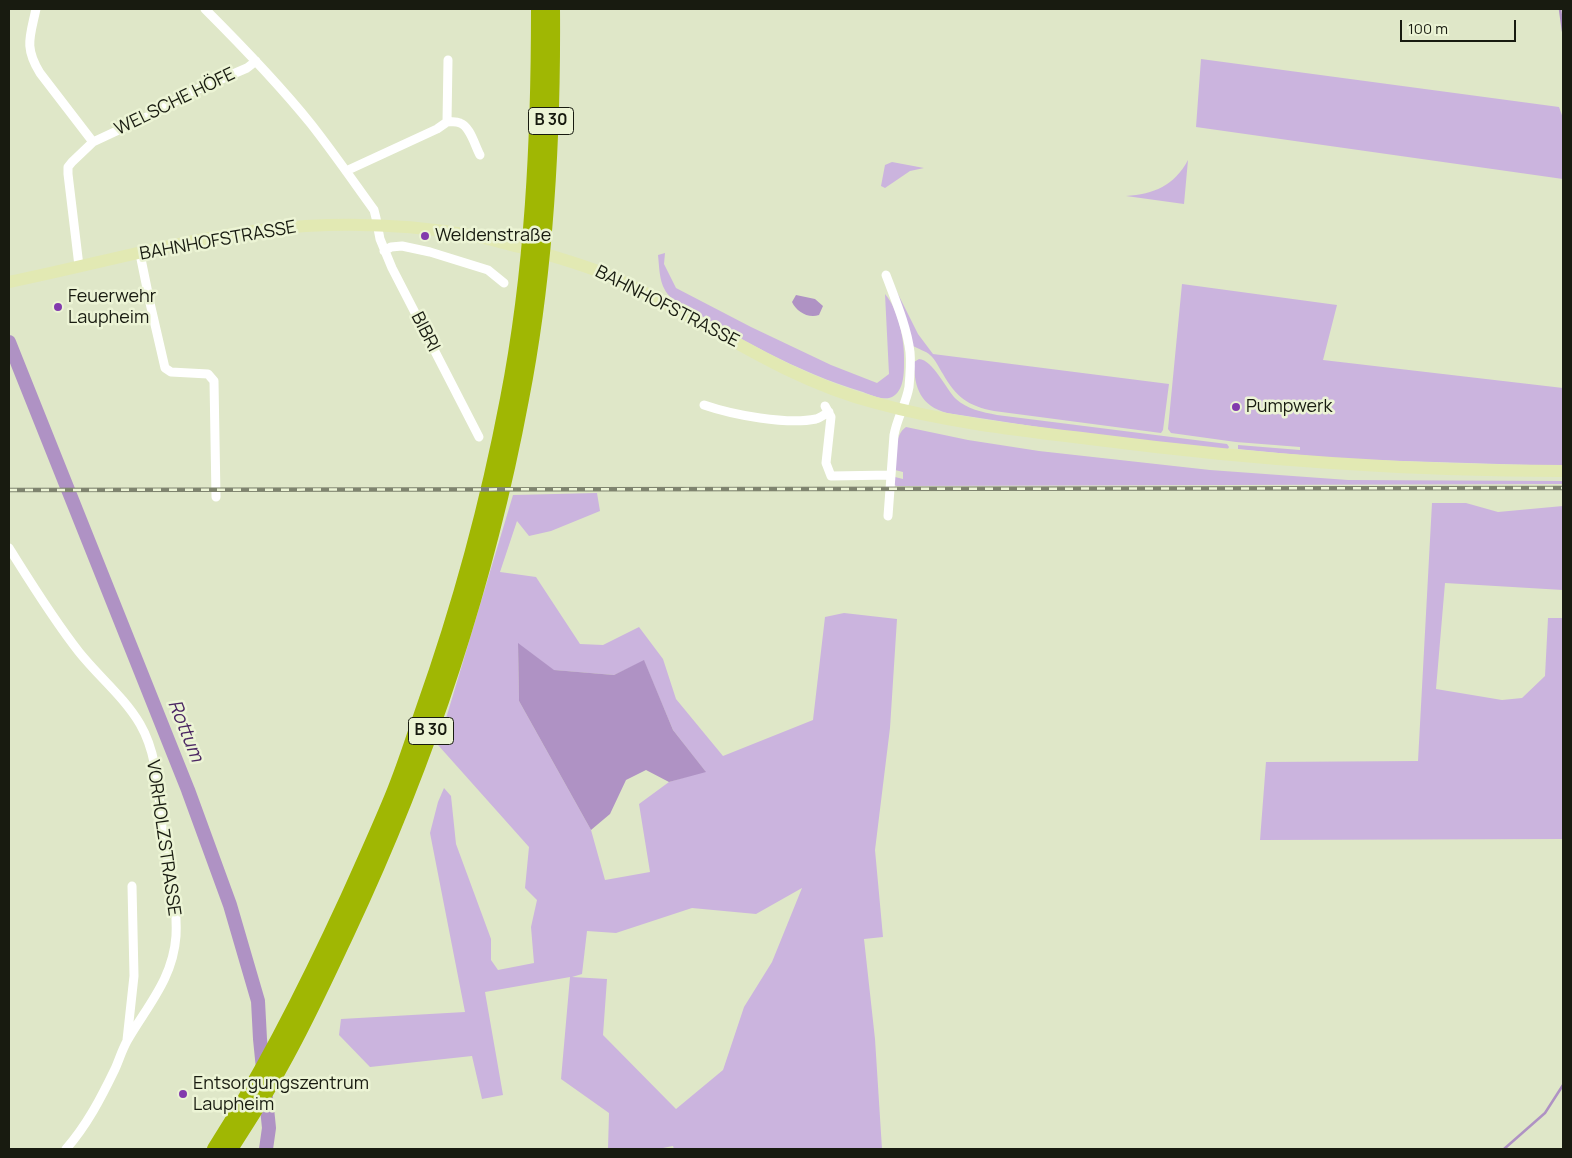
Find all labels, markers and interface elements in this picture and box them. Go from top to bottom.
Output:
scale bar [1402,10,1518,42]
text: 100 m [1408,18,1448,39]
street label: WELSCHE HÖFE [111,64,239,140]
road number: B 30 [528,108,574,134]
street label: BAHNHOFSTRASSE [138,217,298,265]
place label: Weldenstraße [435,225,551,247]
marker: Weldenstraße [419,230,431,242]
street label: BAHNHOFSTRASSE [592,261,742,353]
place label: Feuerwehr Laupheim [68,286,156,328]
marker: Feuerwehr Laupheim [52,301,64,313]
street label: BIBRI [406,308,444,356]
place label: Pumpwerk [1246,396,1333,418]
marker: Pumpwerk [1230,401,1242,413]
water label: Rottum [162,697,208,765]
road number: B 30 [408,718,454,744]
street label: VORHOLZSTRASSE [141,759,185,917]
place label: Entsorgungszentrum Laupheim [193,1073,369,1116]
marker: Entsorgungszentrum Laupheim [177,1088,189,1100]

